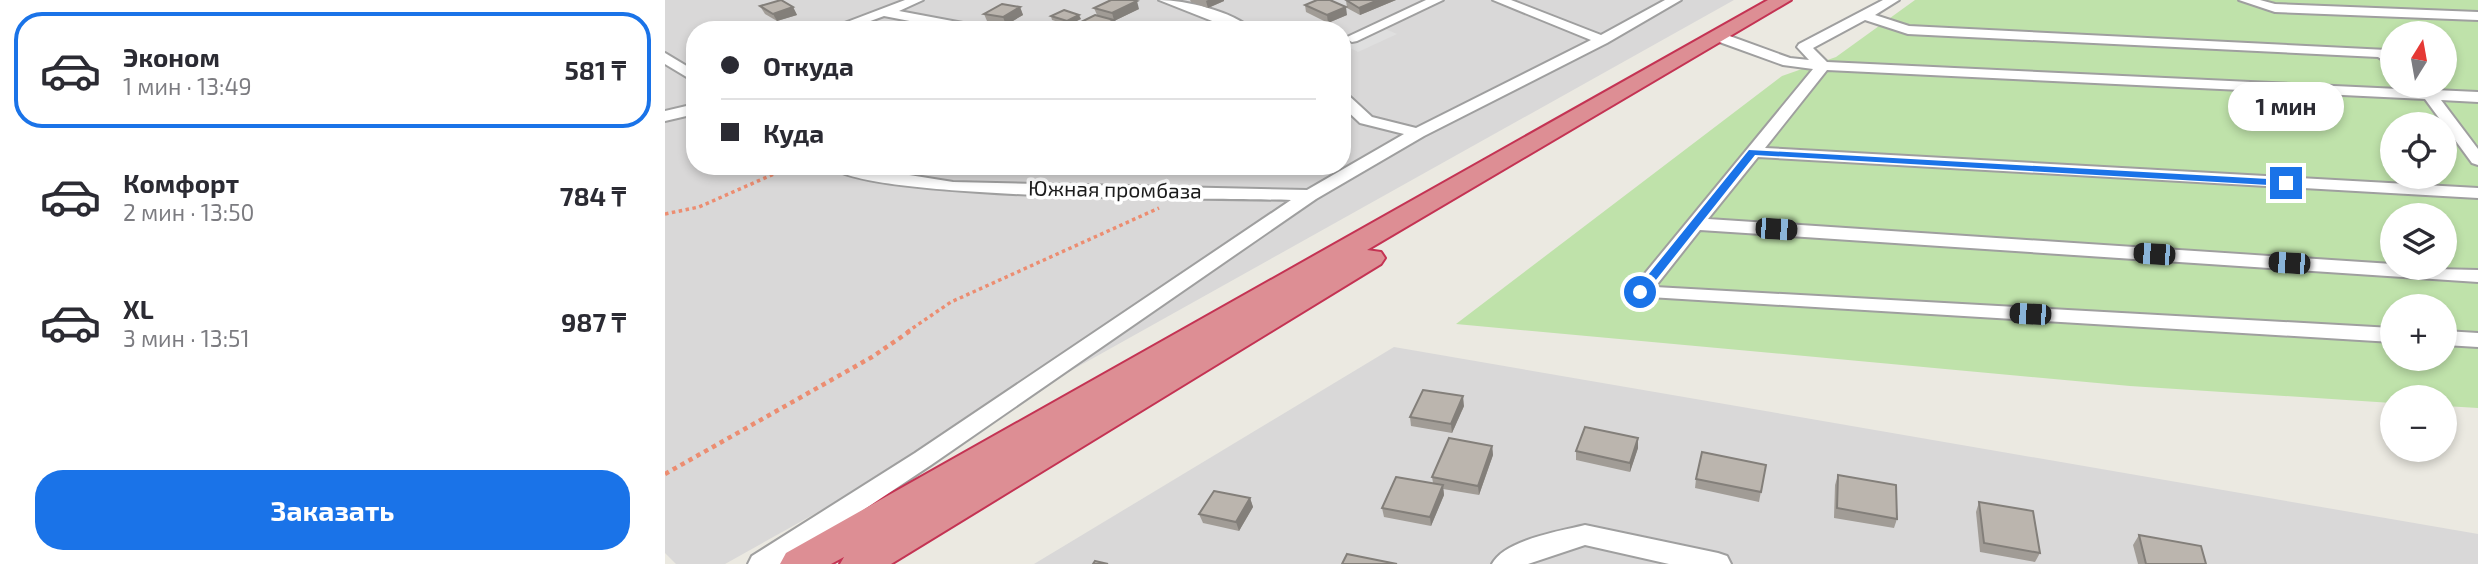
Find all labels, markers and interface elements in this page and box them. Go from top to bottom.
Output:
north arrow [2380,21,2457,98]
map controls [2380,21,2457,462]
icon: car [39,39,102,102]
text: Эконом [123,41,220,72]
text: Откуда [763,50,854,81]
text: 581 ₸ [564,54,626,85]
text: 1 мин · 13:49 [123,72,252,100]
callout: 1 мин [2228,82,2344,130]
text: 1 мин [2256,92,2316,120]
button: locate [2380,112,2457,189]
text: Куда [763,117,824,148]
icon: car [39,165,102,228]
text: Комфорт [123,167,239,198]
route end [2270,167,2302,199]
street label: Южная промбаза [1028,174,1202,203]
text: 784 ₸ [560,180,626,211]
text: 2 мин · 13:50 [123,198,254,226]
button: layers [2380,203,2457,280]
car [1755,217,1798,241]
car [2133,242,2176,266]
car [2268,251,2311,275]
route start [1624,276,1656,308]
icon: car [39,291,102,354]
text: XL [123,293,154,324]
button: + [2380,294,2457,371]
car [2009,302,2052,326]
text: 987 ₸ [561,306,626,337]
text: 3 мин · 13:51 [123,324,250,352]
button: − [2380,385,2457,462]
button: Заказать [35,470,630,550]

